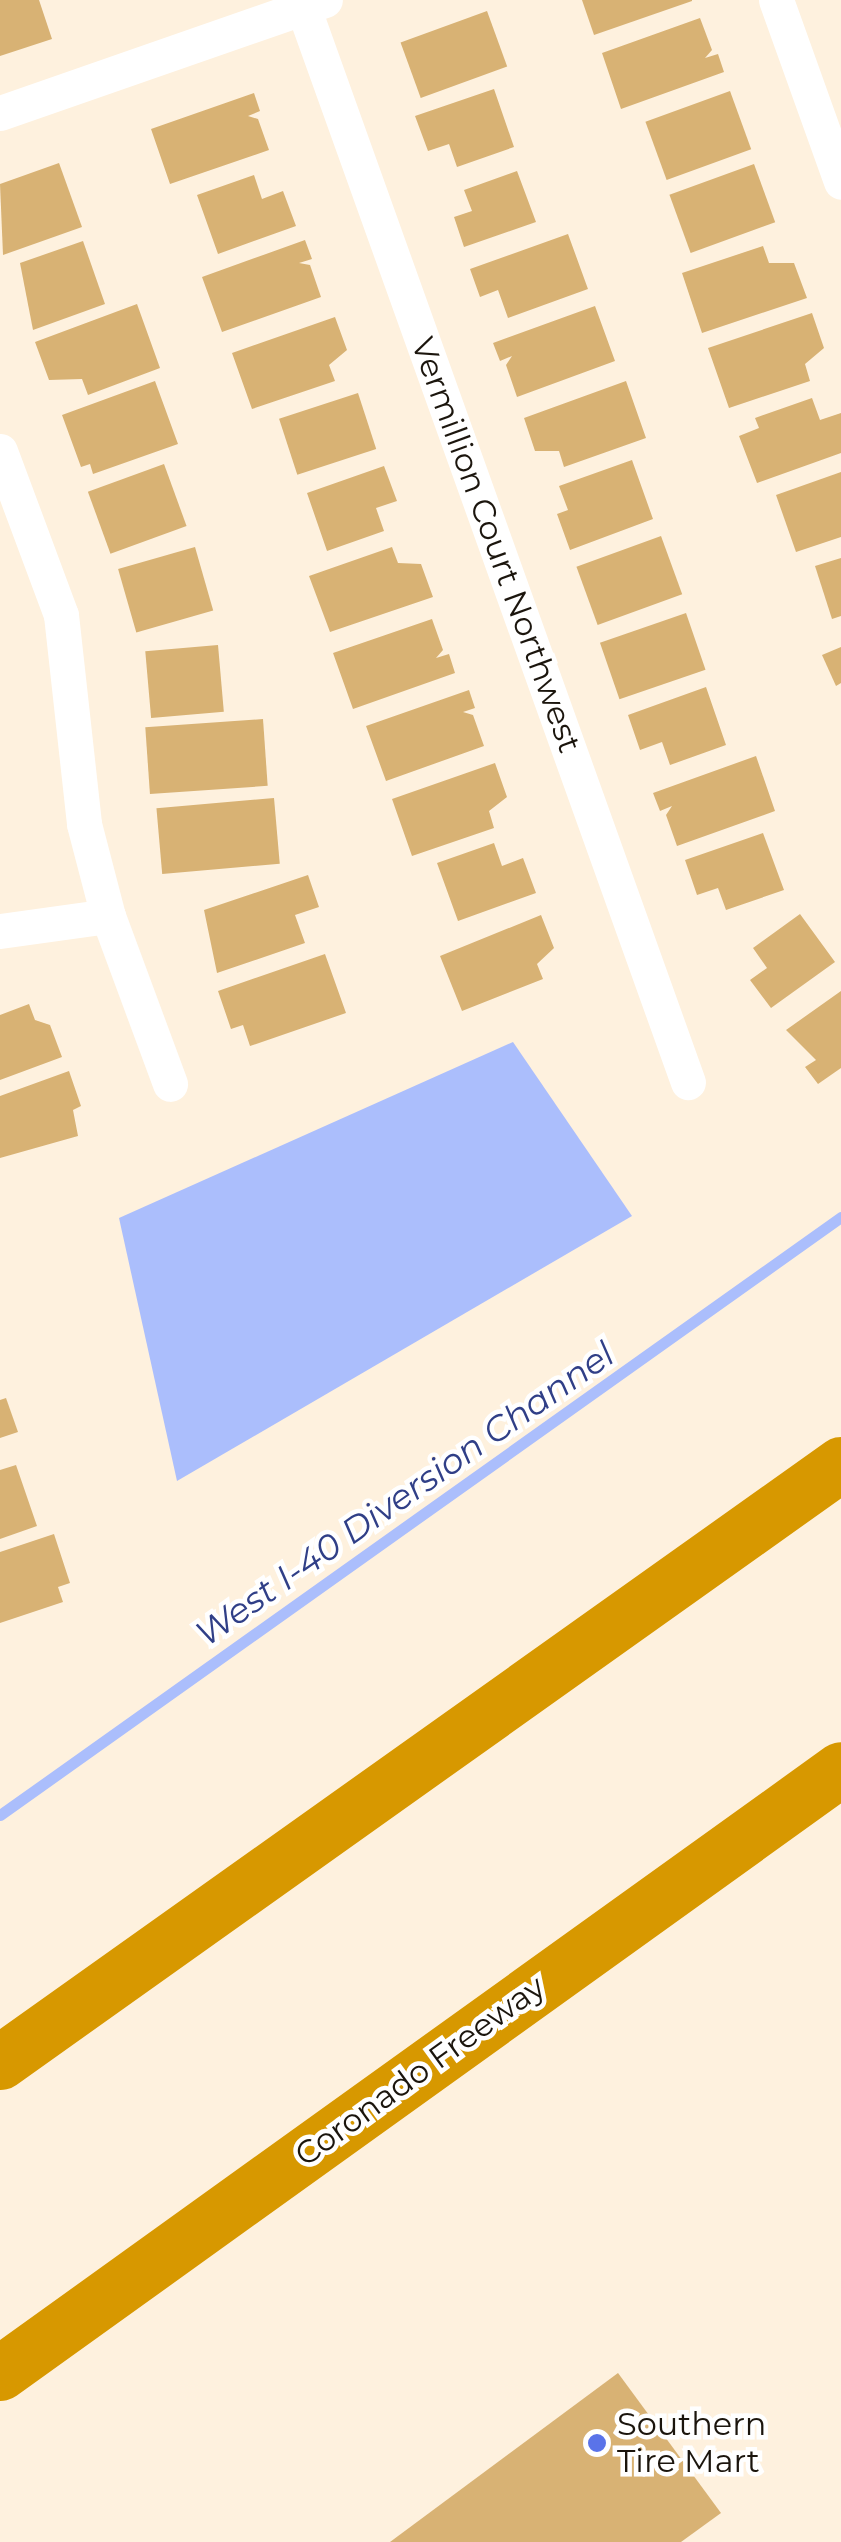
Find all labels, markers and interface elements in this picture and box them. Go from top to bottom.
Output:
street label: Vermillion Court Northwest [403,332,589,758]
water label: West I-40 Diversion Channel [188,1333,622,1655]
street label: Coronado Freeway [288,1968,552,2174]
place label: Southern Tire Mart [617,2406,766,2481]
marker: Southern Tire Mart [586,2432,608,2454]

